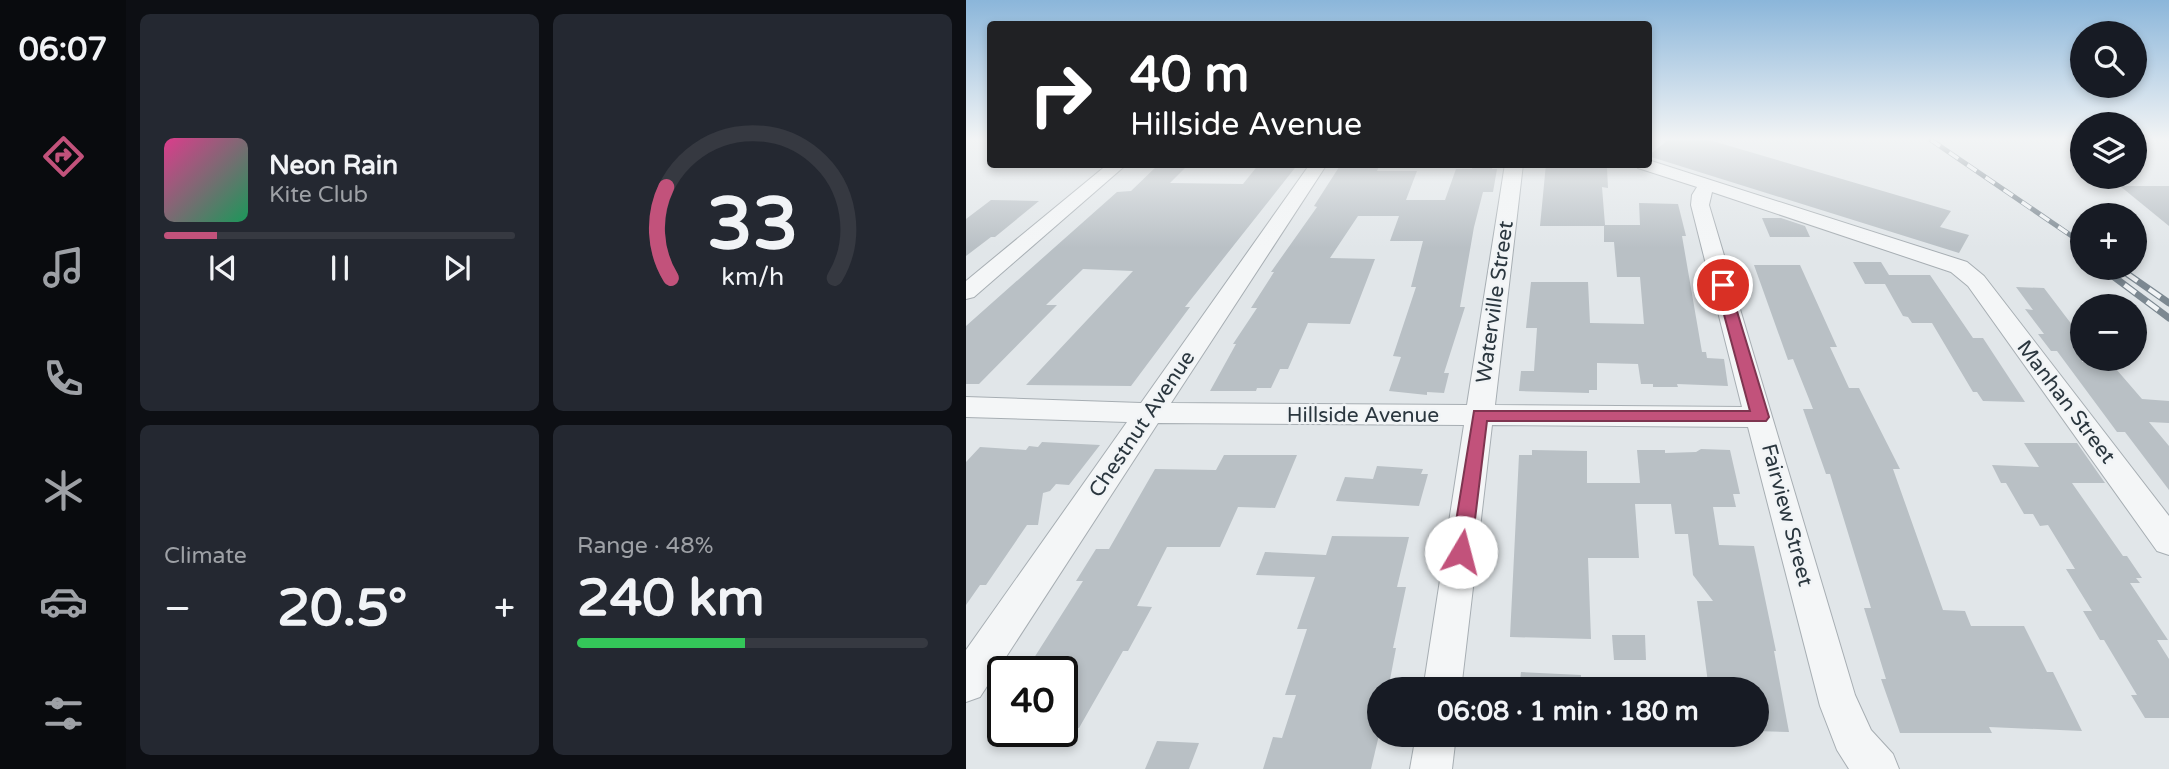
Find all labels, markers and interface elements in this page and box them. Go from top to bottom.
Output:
map controls [2070,21,2147,371]
button: search [2070,21,2147,98]
text: 06:07 [19,31,107,69]
text: 40 m [1130,46,1249,105]
icon: right [1015,49,1106,140]
text: Hillside Avenue [1130,106,1362,144]
button: layers [2070,112,2147,189]
icon: directions [39,132,88,181]
text: Neon Rain [269,150,398,181]
text: Kite Club [269,181,368,209]
text: 33 [707,182,798,270]
button: + [2070,203,2147,280]
street label: Waterville Street [1471,219,1519,385]
icon: music [39,243,88,292]
icon: previous [204,249,242,287]
icon: pause [321,249,359,287]
icon: next [438,249,476,287]
pin [1693,255,1753,315]
text: km/h [721,262,784,292]
icon: arrive [1704,266,1742,304]
button: − [2070,294,2147,371]
street label: Manhan Street [2012,335,2120,469]
street label: Chestnut Avenue [1084,346,1200,502]
icon: phone [39,354,88,403]
street label: Hillside Avenue [1287,403,1439,428]
street label: Fairview Street [1756,441,1818,589]
icon: climate [39,466,88,515]
position arrow [1424,515,1498,589]
text: Range · 48% [577,532,713,560]
text: Climate [164,542,247,570]
text: 240 km [577,567,765,630]
icon: car [39,577,88,626]
text: 20.5° [277,577,407,640]
text: − [164,586,191,632]
text: + [494,586,515,632]
speed limit sign: 40 [987,656,1078,747]
icon: filters [39,689,88,738]
text: 06:08 · 1 min · 180 m [1437,696,1699,727]

